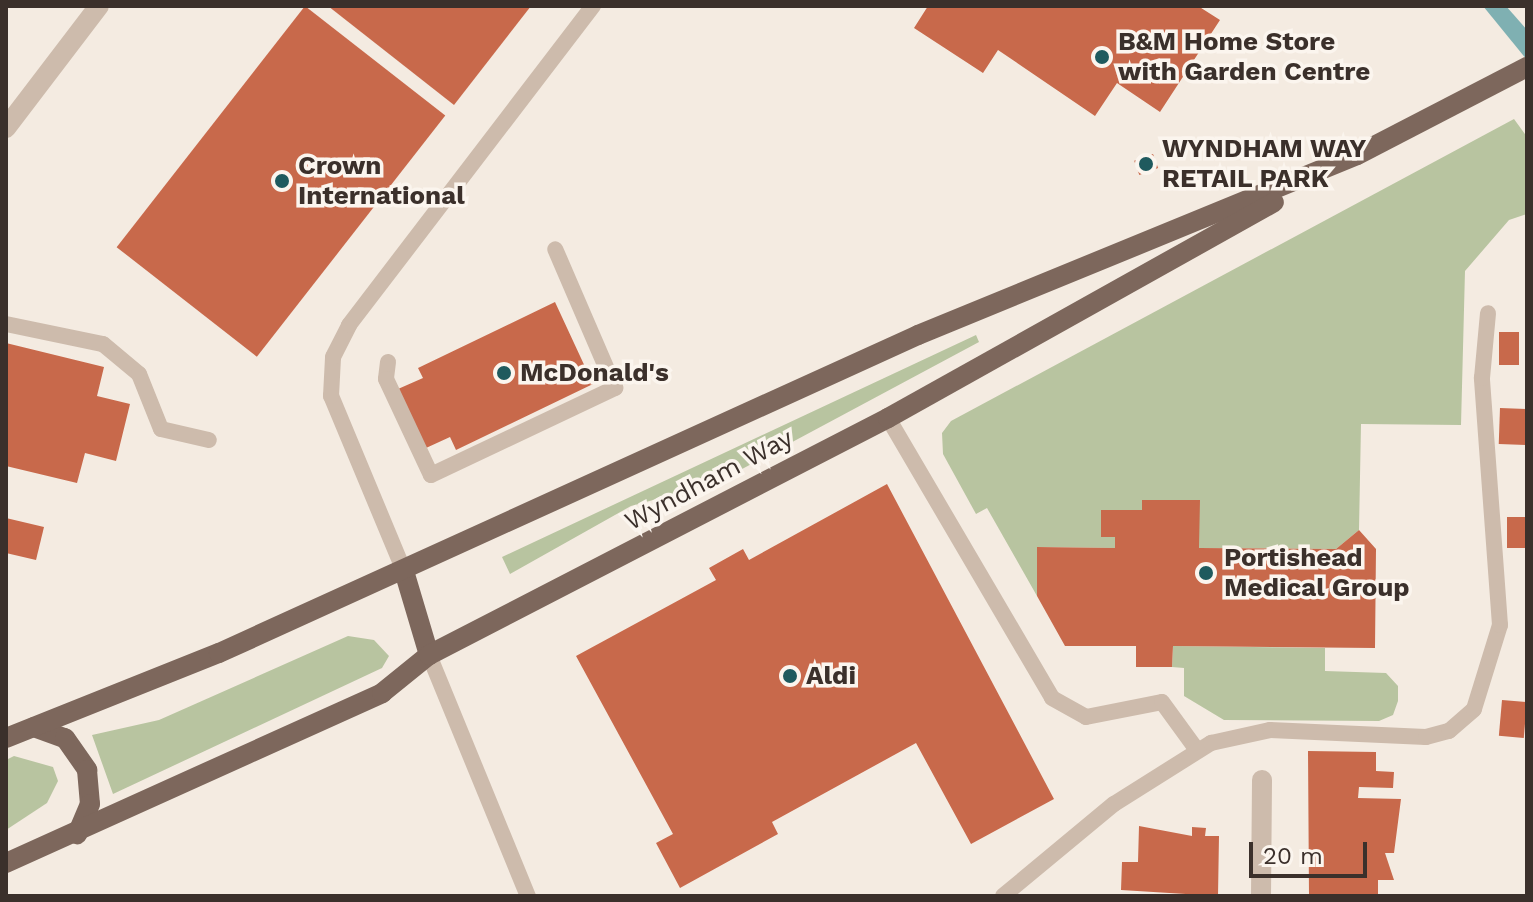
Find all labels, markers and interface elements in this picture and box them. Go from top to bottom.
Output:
place label: B&M Home Store with Garden Centre [1118,26,1370,88]
marker: B&M Home Store with Garden Centre [1093,48,1111,66]
place label: WYNDHAM WAY RETAIL PARK [1162,133,1367,194]
place label: Crown International [298,150,465,212]
marker: WYNDHAM WAY RETAIL PARK [1137,155,1155,173]
marker: Crown International [273,172,291,190]
place label: McDonald's [520,357,669,389]
marker: McDonald's [495,364,513,382]
street label: Wyndham Way [619,422,799,538]
place label: Portishead Medical Group [1224,542,1410,604]
marker: Portishead Medical Group [1195,562,1217,584]
place label: Aldi [806,660,856,692]
marker: Aldi [781,667,799,685]
scale bar [1253,826,1371,876]
text: 20 m [1263,842,1323,870]

